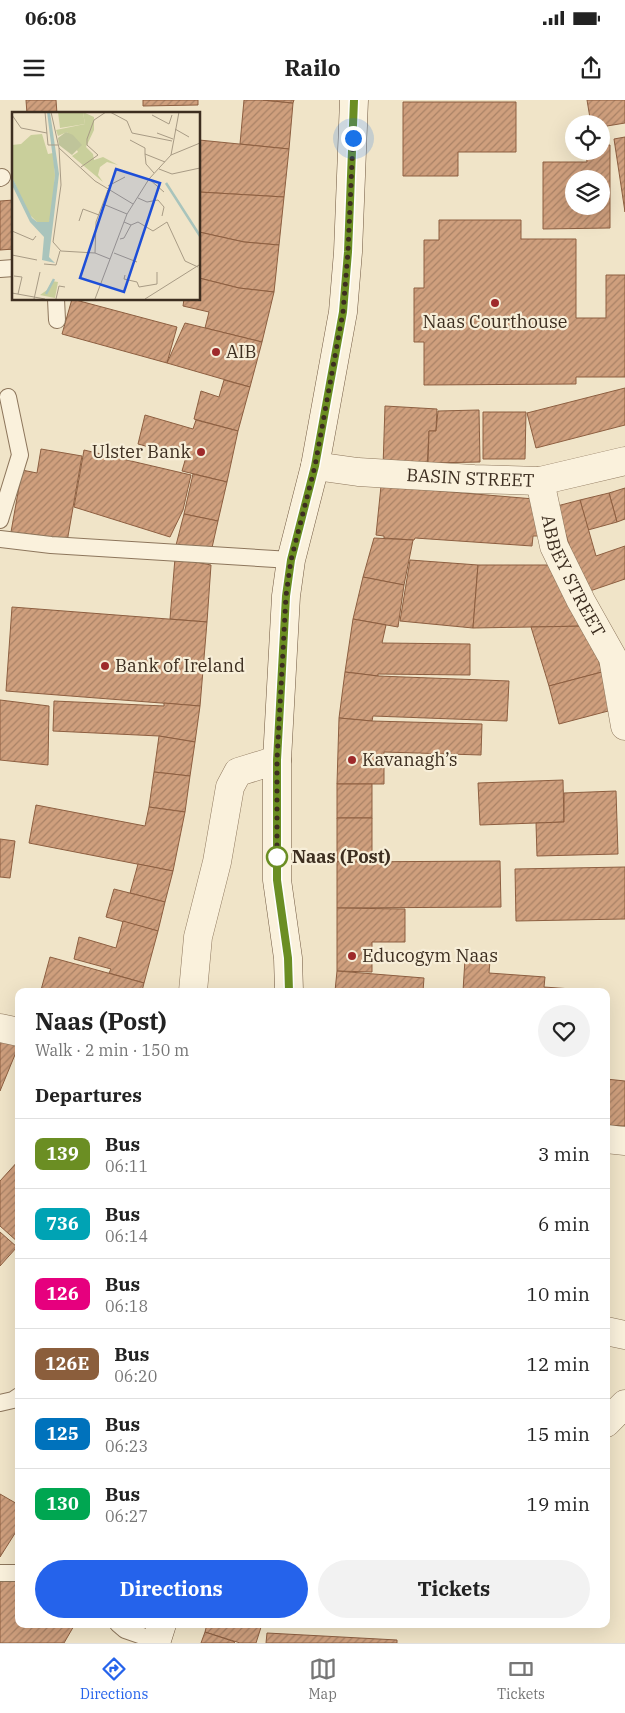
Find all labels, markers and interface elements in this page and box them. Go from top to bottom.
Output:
text: 06:08 [25,6,76,30]
text: Railo [284,53,341,82]
icon: menu [20,54,48,82]
icon: share [577,54,605,82]
inset map [12,112,200,300]
map controls [565,115,610,215]
button: locate [565,115,610,160]
your location [341,126,366,151]
button: layers [565,170,610,215]
marker: Naas Courthouse [489,297,501,309]
place label: Naas Courthouse [423,310,567,333]
place label: AIB [226,340,257,363]
marker: AIB [210,346,222,358]
place label: Ulster Bank [92,440,191,463]
marker: Ulster Bank [195,446,207,458]
street label: BASIN STREET [406,463,535,492]
street label: ABBEY STREET [537,513,611,641]
place label: Bank of Ireland [115,654,245,677]
marker: Bank of Ireland [99,660,111,672]
place label: Kavanagh’s [362,748,457,771]
marker: Kavanagh’s [346,754,358,766]
place label: Naas (Post) [292,845,391,868]
marker: Naas (Post) [266,846,288,868]
place label: Educogym Naas [362,944,498,967]
marker: Educogym Naas [346,950,358,962]
text: Naas (Post) [35,1005,167,1037]
button: heart [538,1005,590,1057]
text: Walk · 2 min · 150 m [35,1040,189,1060]
text: Departures [35,1083,142,1107]
text: Bus [105,1132,140,1156]
text: 139 [46,1142,79,1165]
text: 3 min [538,1142,590,1166]
text: 06:11 [105,1156,148,1176]
text: Bus [105,1202,140,1226]
text: 736 [46,1212,79,1235]
text: 6 min [538,1212,590,1236]
text: 06:14 [105,1226,148,1246]
text: Bus [105,1272,140,1296]
text: 126 [46,1282,79,1305]
text: 10 min [527,1282,590,1306]
text: 06:18 [105,1296,148,1316]
text: Bus [114,1342,149,1366]
text: 126E [45,1352,89,1375]
text: 12 min [527,1352,590,1376]
text: 06:20 [114,1366,157,1386]
text: Bus [105,1412,140,1436]
text: 125 [46,1422,79,1445]
text: 15 min [527,1422,590,1446]
text: 06:23 [105,1436,148,1456]
text: Bus [105,1482,140,1506]
text: 130 [46,1492,79,1515]
text: 19 min [527,1492,590,1516]
text: 06:27 [105,1506,148,1526]
button: Directions [35,1560,308,1618]
button: Tickets [318,1560,590,1618]
tab: Directions [80,1655,148,1703]
tab: Map [308,1655,337,1703]
tab: Tickets [497,1655,545,1703]

